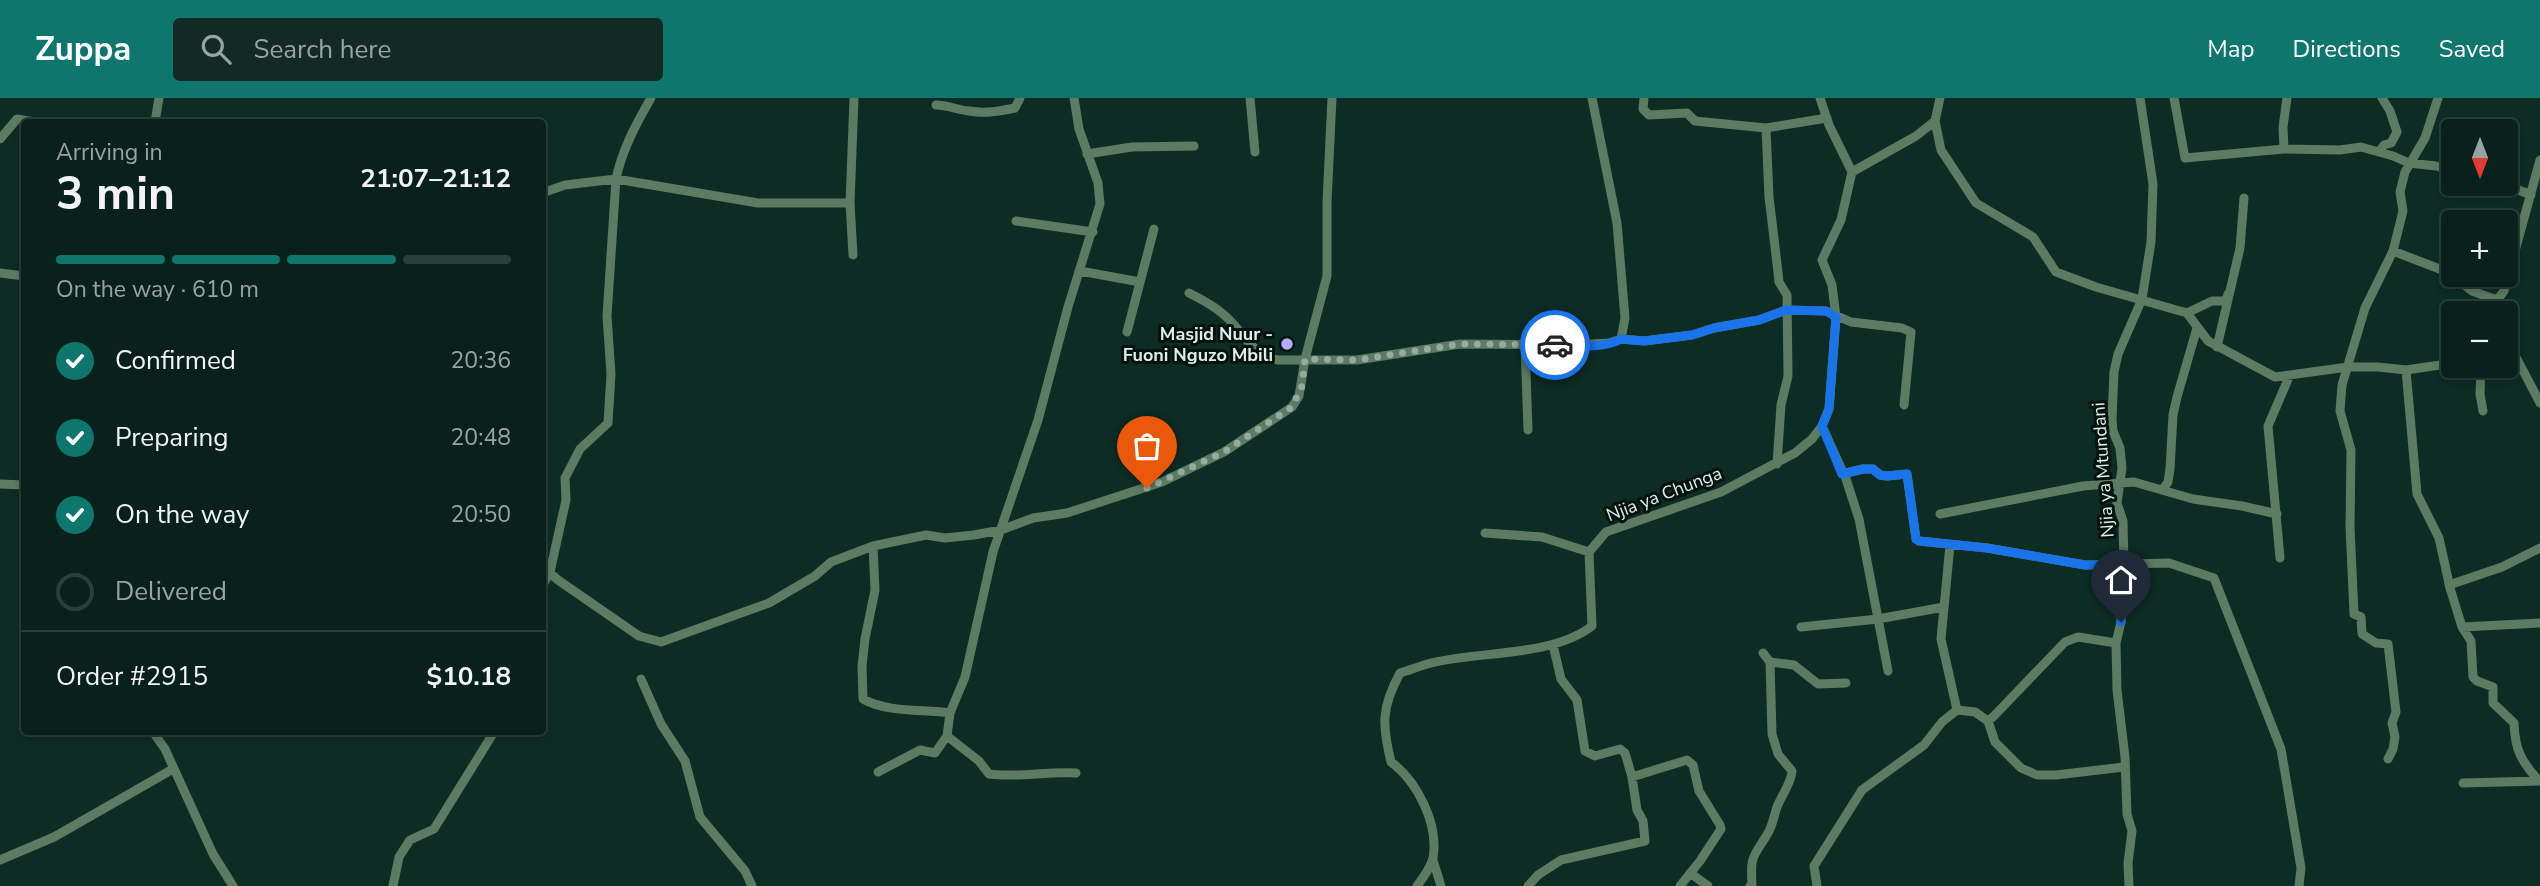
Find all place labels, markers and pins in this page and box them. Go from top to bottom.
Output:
place label: Masjid Nuur - Fuoni Nguzo Mbili [1123,322,1273,367]
marker: Masjid Nuur - Fuoni Nguzo Mbili [1279,336,1295,352]
pin [1117,416,1177,488]
pin [2091,550,2151,622]

